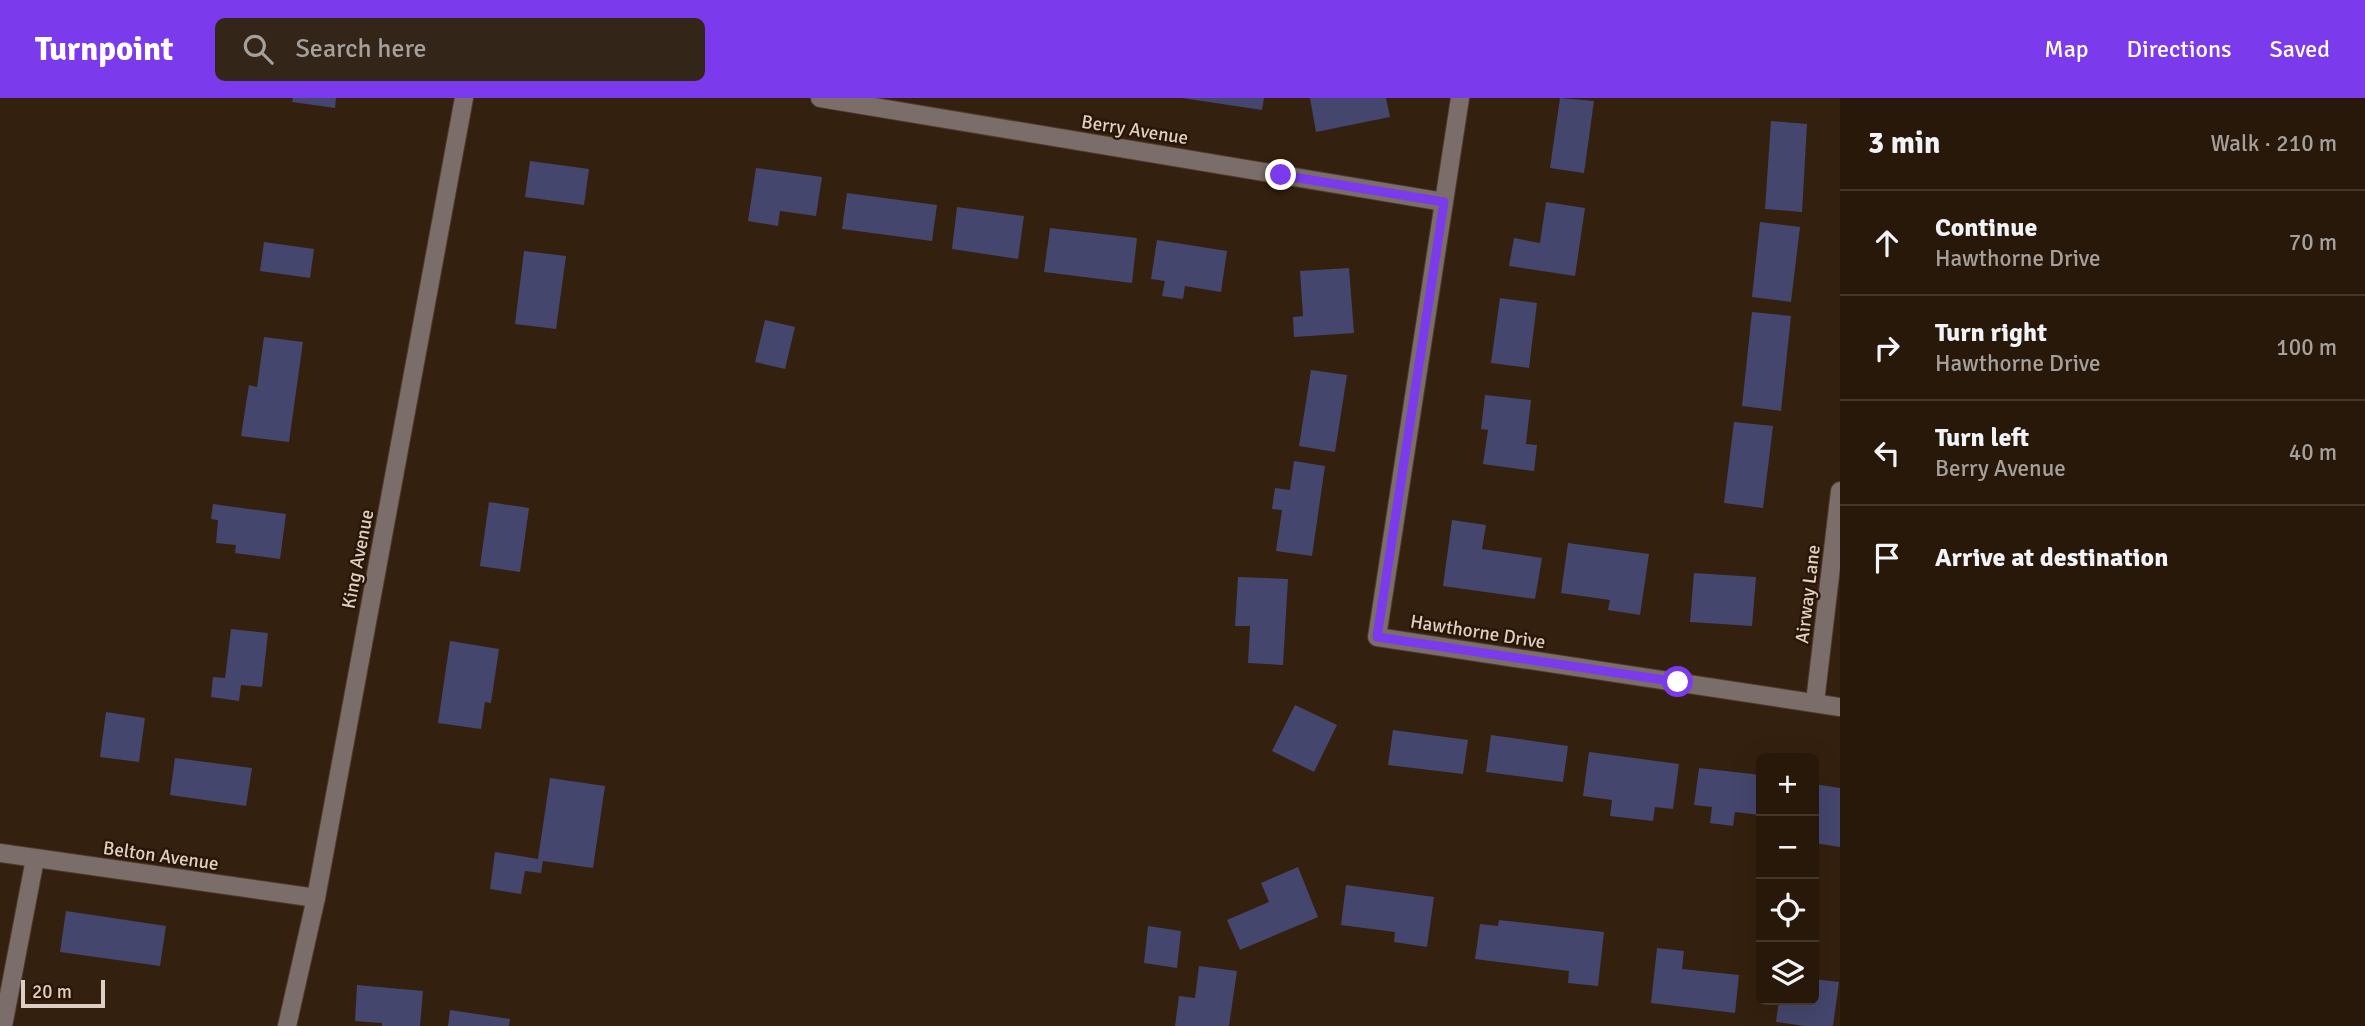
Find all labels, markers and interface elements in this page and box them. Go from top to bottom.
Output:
search box [215,18,705,81]
text: Turnpoint [35,29,173,70]
icon: search [239,30,277,68]
text: Search here [295,33,427,65]
text: Map [2044,34,2089,64]
text: Directions [2127,34,2232,64]
text: Saved [2270,34,2330,64]
street label: Berry Avenue [1080,110,1190,150]
text: 3 min [1868,125,1940,162]
text: Walk · 210 m [2211,129,2337,158]
route end [1265,159,1296,190]
text: Continue [1935,212,2037,244]
icon: ahead [1868,224,1906,262]
text: 70 m [2289,228,2337,257]
text: Hawthorne Drive [1935,244,2100,273]
text: Turn right [1935,317,2047,349]
icon: right [1868,329,1906,367]
text: 100 m [2276,333,2337,362]
text: Hawthorne Drive [1935,349,2100,378]
text: Turn left [1935,422,2029,454]
icon: left [1868,434,1906,472]
text: 40 m [2289,438,2337,467]
text: Berry Avenue [1935,454,2066,483]
street label: King Avenue [337,508,379,611]
icon: arrive [1868,539,1906,577]
text: Arrive at destination [1935,542,2168,574]
street label: Airway Lane [1790,543,1826,645]
street label: Hawthorne Drive [1408,609,1547,655]
route start [1662,666,1693,697]
map controls [1756,753,1819,1005]
button: + [1756,753,1819,816]
button: − [1756,816,1819,879]
street label: Belton Avenue [101,836,220,876]
button: locate [1756,879,1819,942]
button: layers [1756,942,1819,1005]
scale bar [21,977,105,1009]
text: 20 m [32,980,72,1004]

